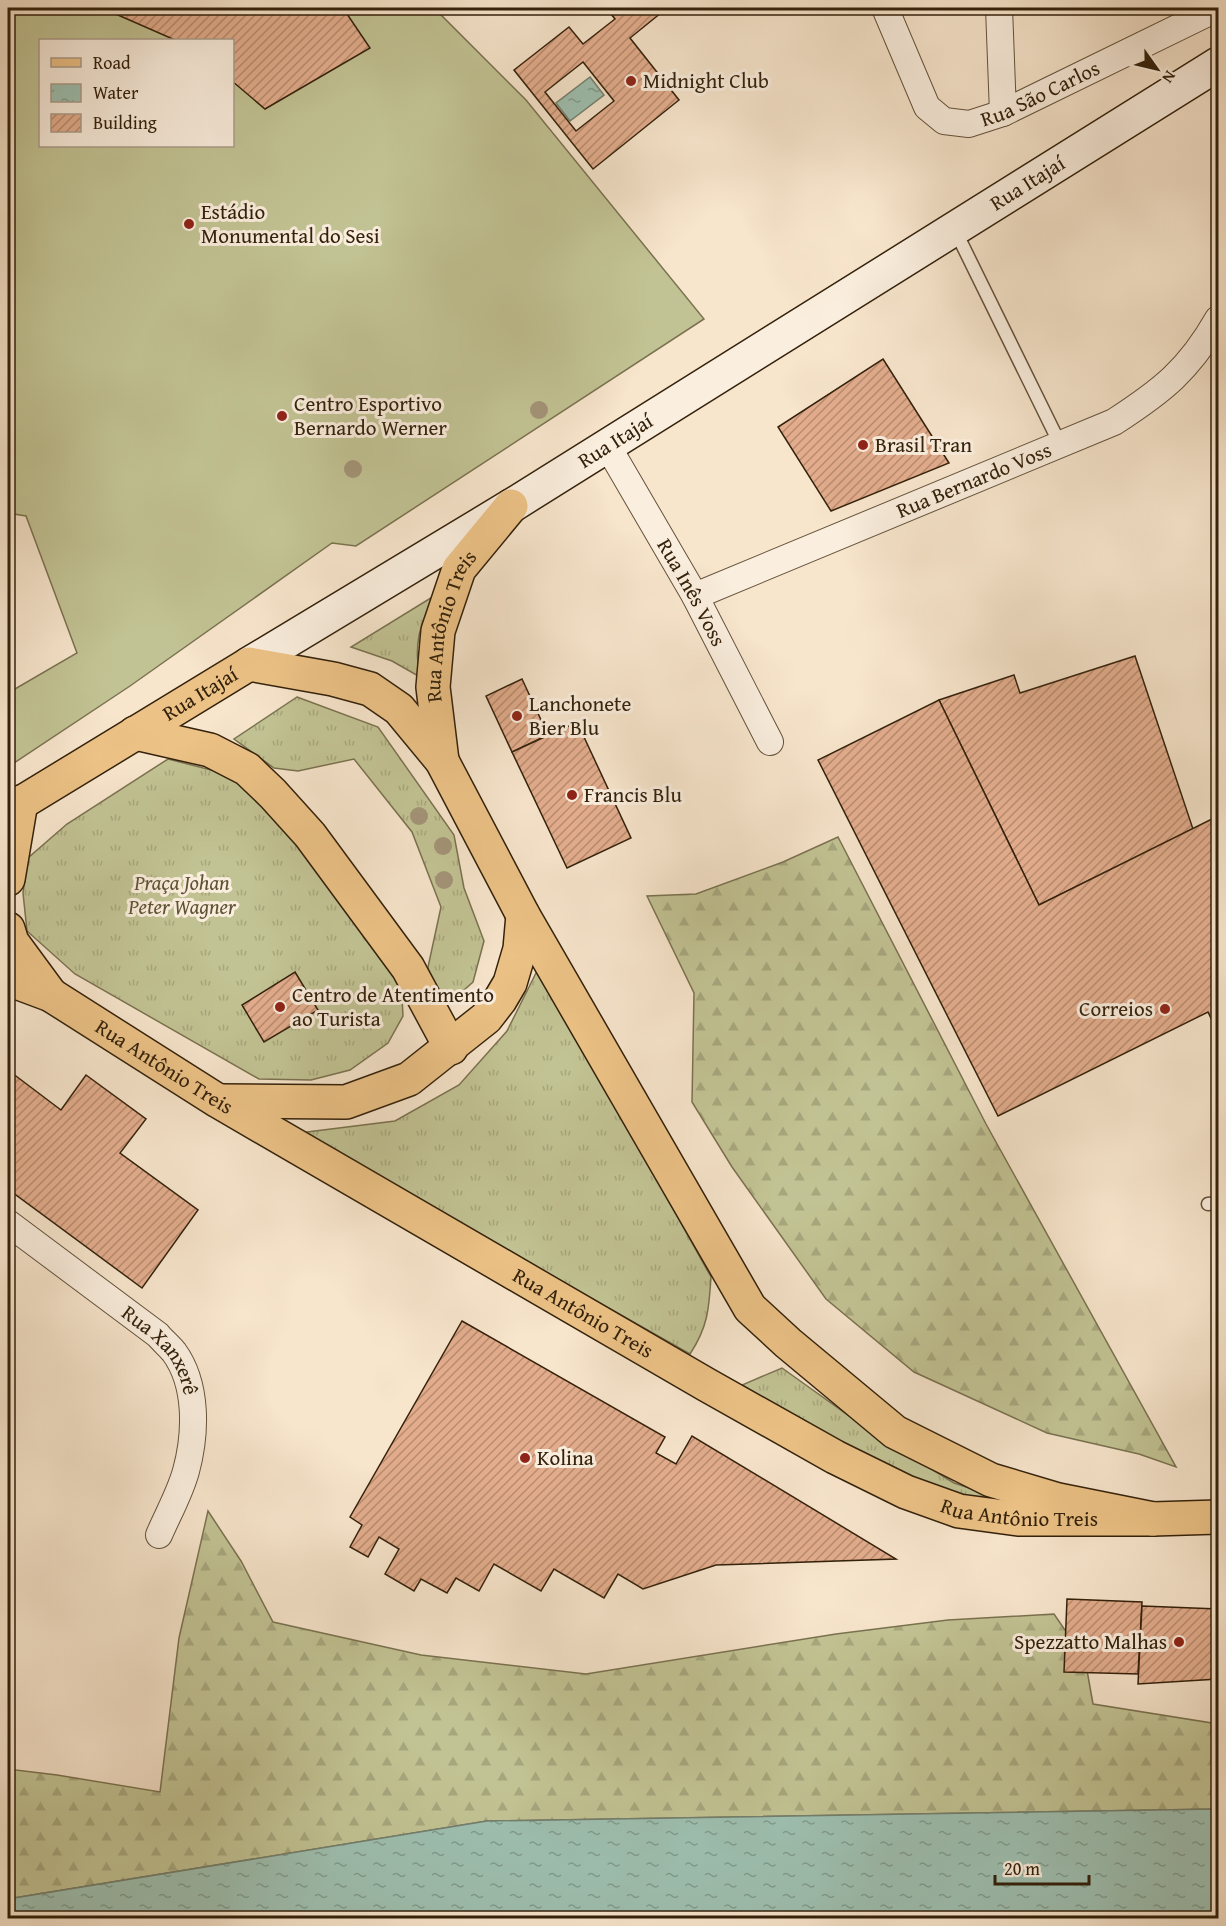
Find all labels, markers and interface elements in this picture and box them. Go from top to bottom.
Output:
legend [39,39,234,147]
north arrow [1127,39,1187,99]
text: Road [93,49,131,76]
street label: Rua São Carlos [976,52,1105,134]
place label: Midnight Club [643,65,769,96]
text: N [1156,66,1182,89]
marker: Midnight Club [624,74,638,88]
text: Water [93,79,139,106]
text: Building [93,109,157,136]
street label: Rua Itajaí [984,147,1072,218]
place label: Estádio Monumental do Sesi [201,196,380,251]
marker: Estádio Monumental do Sesi [182,217,196,231]
place label: Centro Esportivo Bernardo Werner [294,388,447,443]
street label: Rua Itajaí [572,405,660,476]
marker: Centro Esportivo Bernardo Werner [275,409,289,423]
place label: Brasil Tran [875,429,972,460]
street label: Rua Bernardo Voss [892,434,1056,526]
marker: Brasil Tran [856,438,870,452]
street label: Rua Inês Voss [650,532,734,652]
street label: Rua Antônio Treis [417,543,484,704]
street label: Rua Itajaí [156,658,244,728]
place label: Lanchonete Bier Blu [529,688,632,743]
marker: Lanchonete Bier Blu [510,709,524,723]
place label: Francis Blu [584,779,682,810]
marker: Francis Blu [565,788,579,802]
park label: Praça Johan Peter Wagner [127,867,237,922]
place label: Centro de Atentimento ao Turista [292,979,494,1034]
place label: Correios [1079,993,1153,1024]
marker: Centro de Atentimento ao Turista [273,1000,287,1014]
marker: Correios [1158,1002,1172,1016]
street label: Rua Antônio Treis [89,1011,239,1122]
street label: Rua Antônio Treis [507,1260,660,1366]
street label: Rua Xanxerê [115,1297,207,1398]
place label: Kolina [537,1442,594,1473]
marker: Kolina [518,1451,532,1465]
street label: Rua Antônio Treis [937,1490,1098,1534]
place label: Spezzatto Malhas [1014,1626,1167,1657]
marker: Spezzatto Malhas [1172,1635,1186,1649]
scale bar [995,1848,1090,1886]
text: 20 m [1004,1855,1040,1882]

